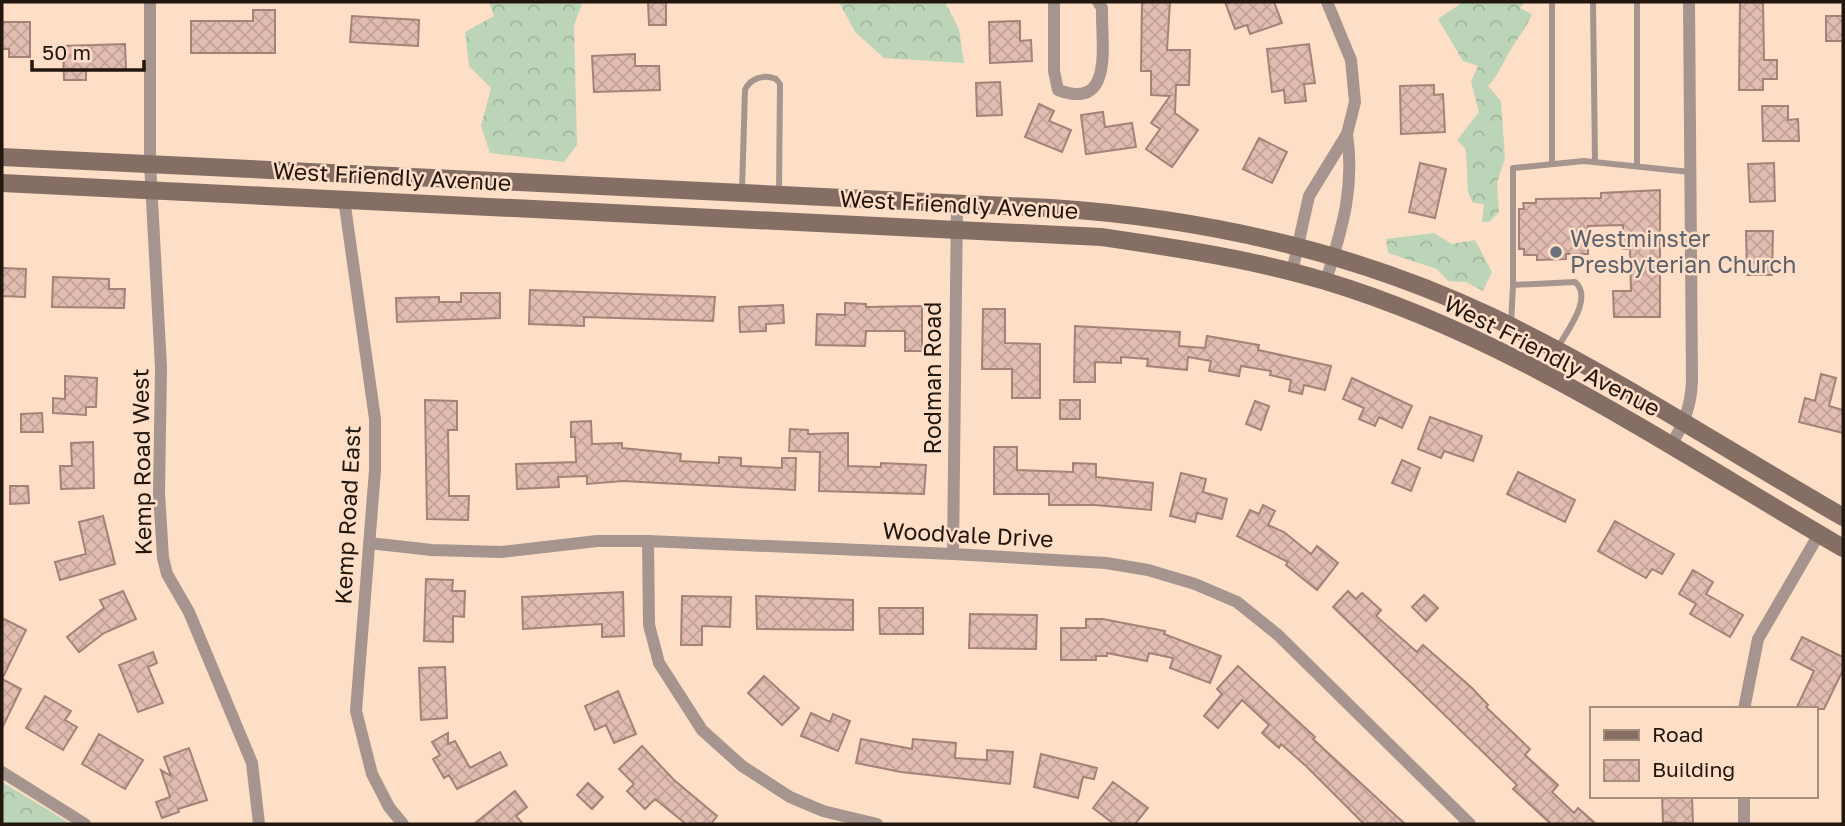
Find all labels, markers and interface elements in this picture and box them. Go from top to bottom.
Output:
scale bar [32,28,144,72]
text: 50 m [42,39,91,65]
street label: West Friendly Avenue [272,156,512,196]
street label: West Friendly Avenue [839,184,1079,224]
place label: Westminster Presbyterian Church [1570,224,1796,278]
marker: Westminster Presbyterian Church [1548,244,1564,260]
street label: West Friendly Avenue [1440,288,1665,422]
street label: Rodman Road [918,302,946,454]
street label: Kemp Road West [125,368,157,556]
street label: Kemp Road East [328,425,366,605]
street label: Woodvale Drive [882,516,1054,552]
legend [1590,707,1817,798]
text: Road [1652,721,1703,747]
text: Building [1652,756,1735,782]

